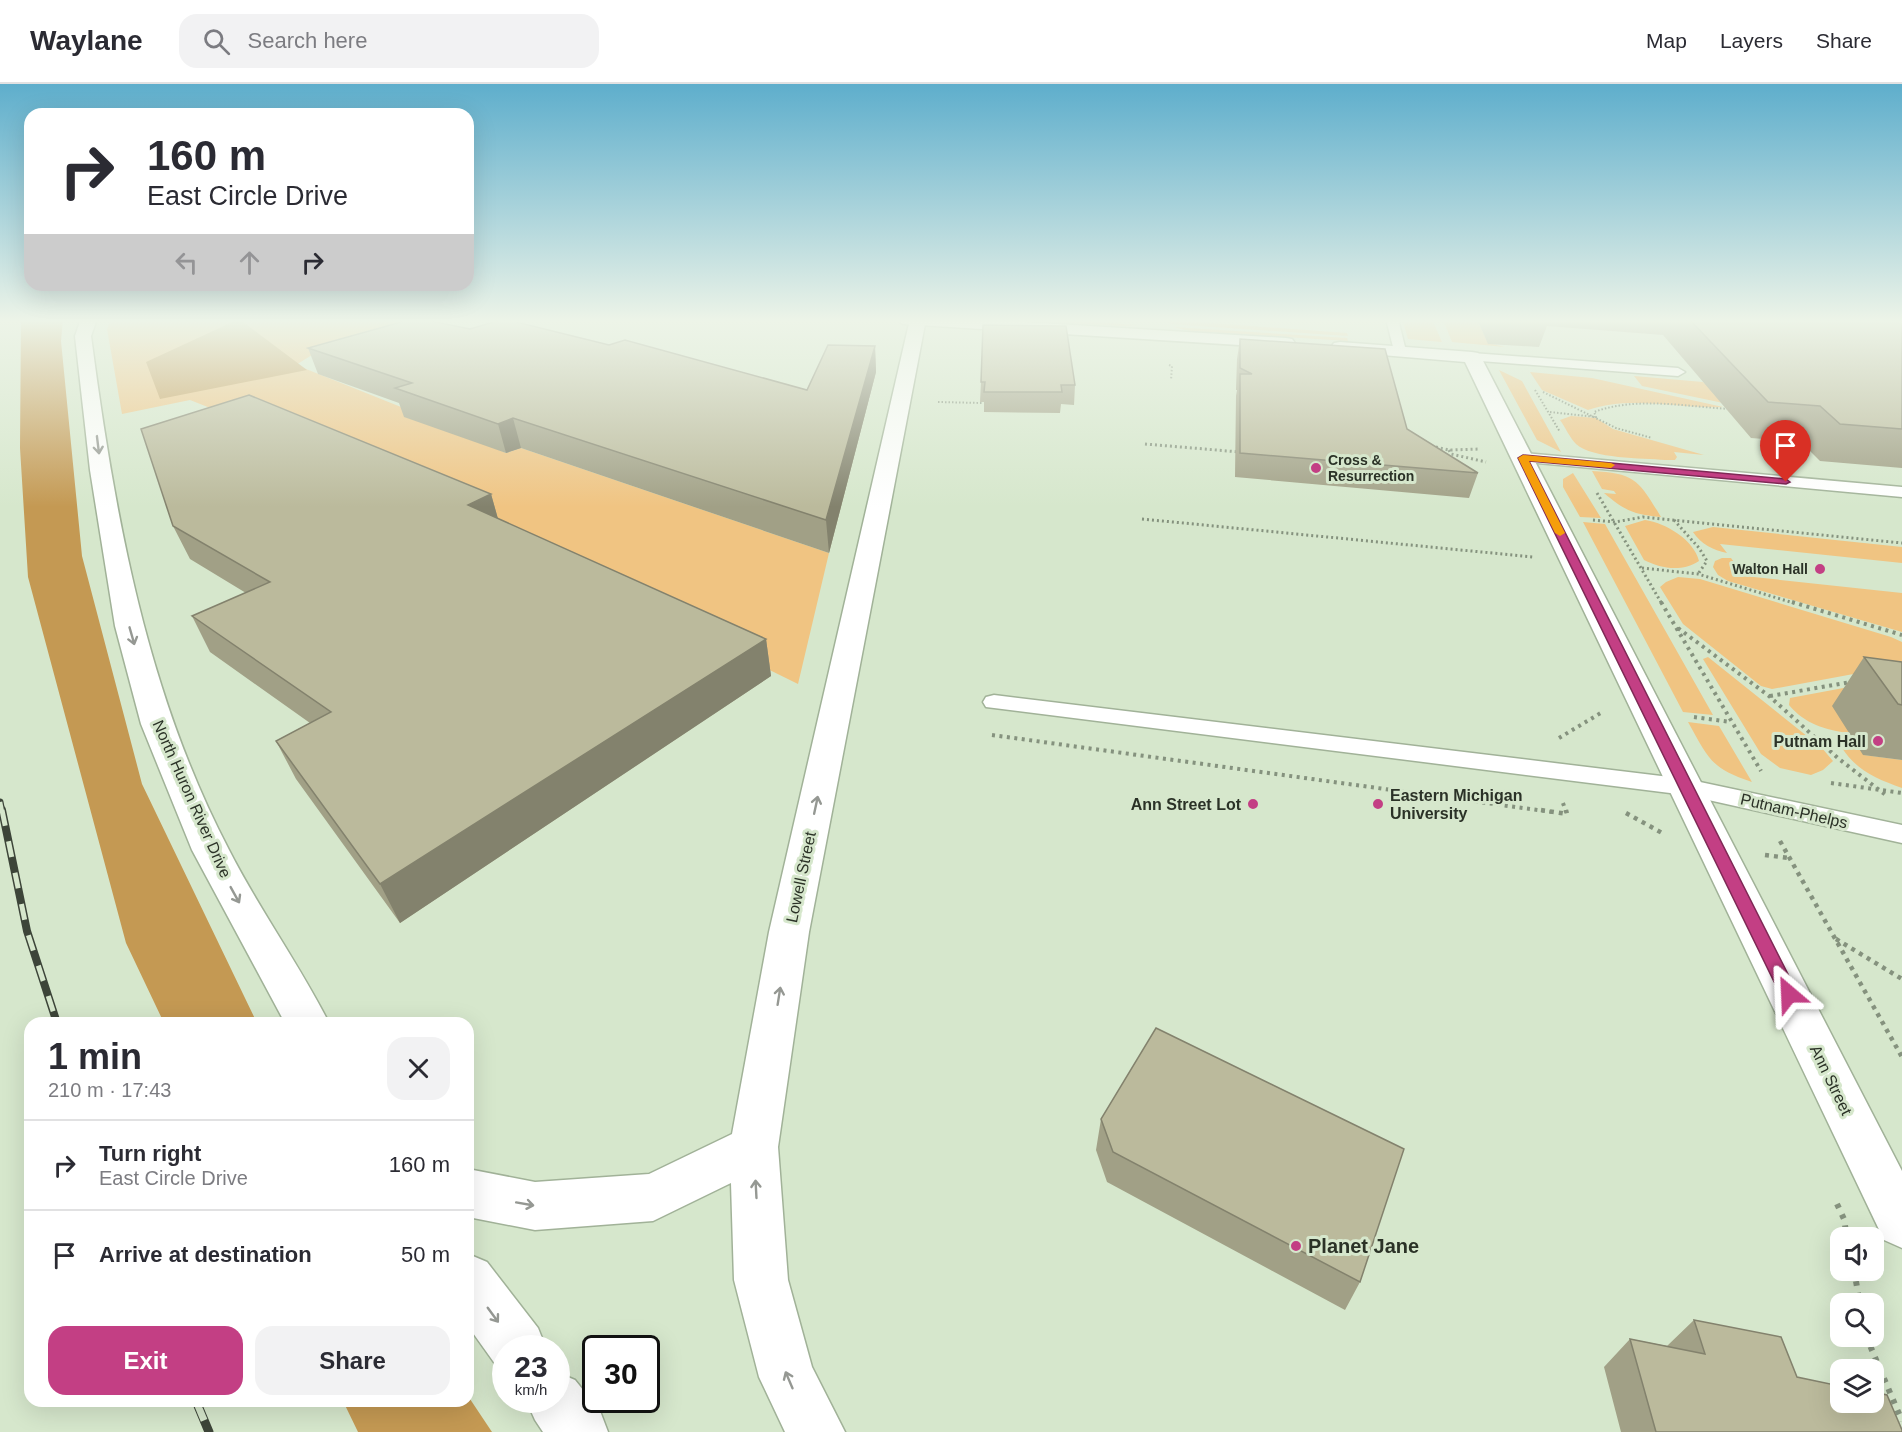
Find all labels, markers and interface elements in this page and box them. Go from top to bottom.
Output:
search box [179,14,599,68]
text: Waylane [30,25,143,56]
icon: search [200,25,233,58]
text: Search here [248,28,367,53]
text: Map [1646,29,1687,52]
text: Layers [1720,29,1783,52]
text: Share [1816,29,1872,52]
icon: right [48,132,126,210]
text: 160 m [147,132,266,179]
text: East Circle Drive [147,181,348,211]
icon: left [170,246,203,279]
icon: ahead [233,246,266,279]
icon: right [296,246,329,279]
pin [1760,420,1811,482]
icon: arrive [1769,429,1802,462]
one-way arrow [93,434,104,454]
place label: Cross & Resurrection [1328,452,1414,484]
marker: Cross & Resurrection [1309,461,1323,475]
place label: Walton Hall [1732,561,1808,577]
marker: Walton Hall [1813,562,1827,576]
one-way arrow [127,627,139,646]
street label: North Huron River Drive [150,718,235,881]
place label: Putnam Hall [1774,733,1866,750]
marker: Putnam Hall [1871,734,1885,748]
place label: Eastern Michigan University [1390,787,1522,822]
street label: Putnam-Phelps [1739,790,1849,832]
one-way arrow [811,796,822,815]
place label: Ann Street Lot [1131,796,1242,813]
marker: Ann Street Lot [1246,797,1260,811]
marker: Eastern Michigan University [1371,797,1385,811]
street label: Lowell Street [783,829,819,924]
one-way arrow [230,886,242,903]
position arrow [1757,962,1821,1026]
one-way arrow [773,987,784,1006]
text: 1 min [48,1036,142,1077]
button: close [387,1037,450,1100]
street label: Ann Street [1807,1042,1855,1118]
text: 210 m · 17:43 [48,1079,171,1101]
text: Turn right [99,1141,201,1166]
icon: right [48,1149,81,1182]
text: 160 m [389,1152,450,1177]
text: East Circle Drive [99,1167,248,1189]
one-way arrow [750,1180,761,1200]
one-way arrow [515,1199,535,1210]
map controls [1830,1227,1884,1413]
button: sound [1830,1227,1884,1281]
place label: Planet Jane [1308,1235,1419,1257]
icon: arrive [48,1239,81,1272]
marker: Planet Jane [1289,1239,1303,1253]
text: Arrive at destination [99,1242,312,1267]
text: 50 m [401,1242,450,1267]
button: search [1830,1293,1884,1347]
one-way arrow [487,1306,499,1322]
button: Exit [48,1326,243,1395]
button: Share [255,1326,450,1395]
speed limit sign: 30 [582,1335,660,1413]
text: 23 [514,1350,548,1383]
button: layers [1830,1359,1884,1413]
one-way arrow [783,1371,795,1389]
text: km/h [515,1381,547,1398]

